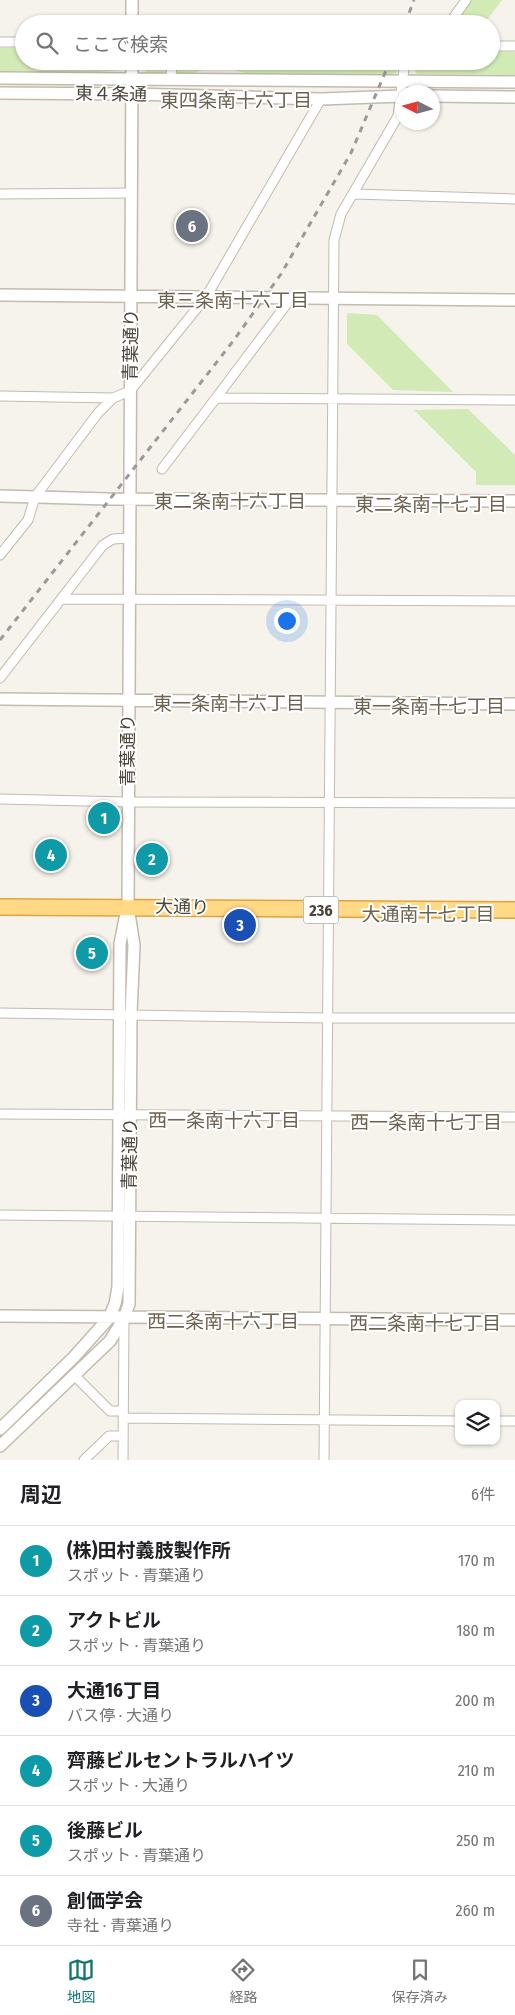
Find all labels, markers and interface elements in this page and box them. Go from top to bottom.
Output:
search box [15,15,500,70]
icon: search [33,29,61,57]
text: ここで検索 [73,33,168,56]
street label: 東４条通 [75,82,147,106]
north arrow [395,85,440,130]
district label: 東四条南十六丁目 [160,89,312,112]
pin: 6 [176,207,208,245]
district label: 東三条南十六丁目 [157,289,309,312]
street label: 青葉通り [119,309,143,381]
district label: 東二条南十六丁目 [154,490,306,513]
district label: 東二条南十七丁目 [355,493,507,516]
your location [274,608,300,634]
district label: 東一条南十六丁目 [153,692,305,715]
district label: 東一条南十七丁目 [353,695,505,718]
street label: 青葉通り [117,714,139,786]
pin: 1 [88,799,120,837]
pin: 4 [35,836,67,874]
pin: 2 [136,840,168,878]
street label: 大通り [155,896,209,918]
road number: 236 [304,896,338,924]
district label: 大通南十七丁目 [361,903,495,926]
pin: 3 [224,906,256,944]
pin: 5 [76,934,108,972]
district label: 西一条南十六丁目 [148,1109,300,1132]
district label: 西一条南十七丁目 [350,1111,502,1134]
street label: 青葉通り [118,1118,142,1190]
district label: 西二条南十六丁目 [147,1310,299,1333]
district label: 西二条南十七丁目 [349,1312,501,1335]
map controls [455,1400,500,1445]
button: layers [455,1400,500,1445]
text: 周辺 [20,1482,62,1508]
text: 6件 [471,1485,495,1504]
text: (株)田村義肢製作所 [67,1539,230,1562]
text: 1 [33,1551,39,1570]
text: 170 m [458,1551,495,1570]
text: スポット · 青葉通り [67,1566,206,1585]
text: アクトビル [67,1609,161,1632]
text: 2 [32,1621,40,1640]
text: 180 m [456,1621,495,1640]
text: スポット · 青葉通り [67,1636,206,1655]
text: 大通16丁目 [67,1679,161,1702]
text: 3 [32,1691,40,1710]
text: 200 m [455,1691,495,1710]
text: バス停 · 大通り [67,1706,174,1725]
text: 齊藤ビルセントラルハイツ [67,1749,295,1772]
text: 4 [32,1761,40,1780]
text: 210 m [458,1761,495,1780]
text: スポット · 大通り [67,1776,190,1795]
text: 後藤ビル [67,1819,143,1842]
text: 5 [32,1831,40,1850]
text: 250 m [456,1831,495,1850]
text: スポット · 青葉通り [67,1846,206,1865]
text: 創価学会 [67,1889,143,1912]
text: 6 [32,1901,40,1920]
text: 260 m [456,1901,495,1920]
text: 寺社 · 青葉通り [67,1916,174,1935]
tab: 地図 [67,1956,95,2006]
tab: 経路 [229,1956,257,2006]
tab: 保存済み [392,1956,448,2006]

